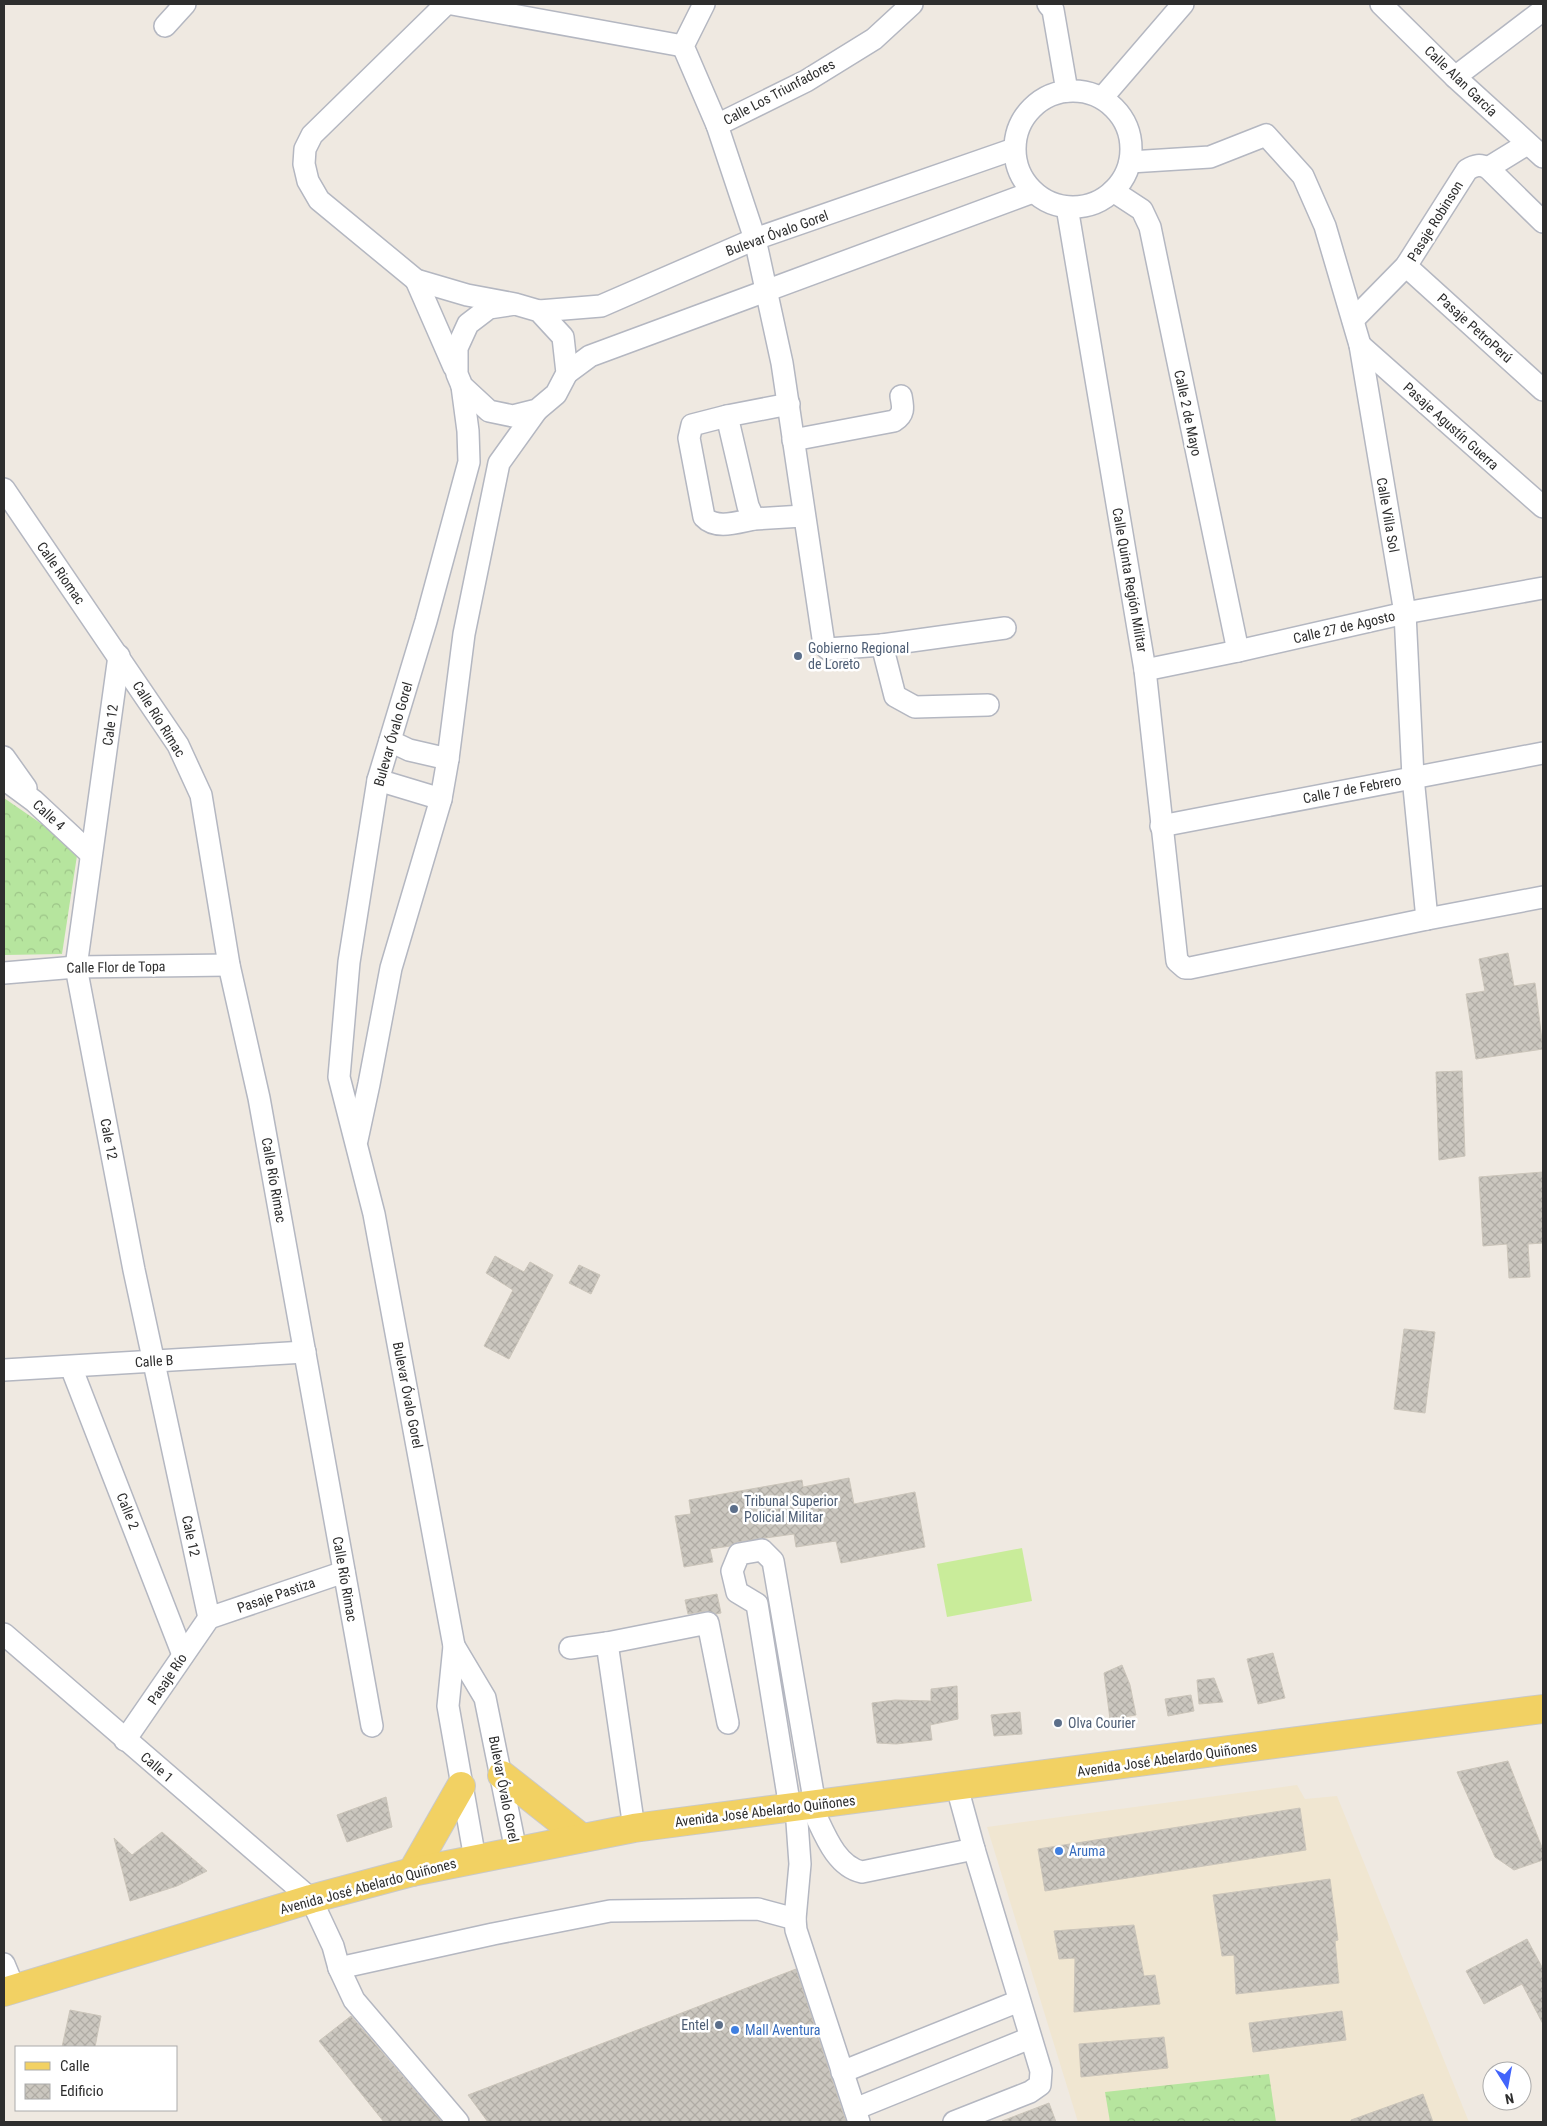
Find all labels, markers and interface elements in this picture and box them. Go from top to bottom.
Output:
street label: Calle Alan García [1421,42,1501,120]
street label: Calle Los Triunfadores [721,56,837,128]
street label: Pasaje Robinson [1404,178,1466,264]
street label: Bulevar Óvalo Gorel [723,206,830,259]
street label: Pasaje PetroPerú [1434,290,1516,366]
street label: Calle 2 de Mayo [1171,368,1205,458]
street label: Pasaje Agustín Guerra [1400,379,1502,473]
street label: Calle Villa Sol [1374,476,1402,554]
street label: Calle Quinta Región Militar [1109,506,1151,654]
street label: Calle Riomac [34,539,88,607]
street label: Calle 27 de Agosto [1292,608,1396,646]
place label: Gobierno Regional de Loreto [808,640,909,672]
marker: Gobierno Regional de Loreto [792,650,804,662]
street label: Calle Río Rimac [129,678,189,760]
street label: Bulevar Óvalo Gorel [369,680,416,788]
street label: Cale 12 [99,703,121,747]
street label: Calle 7 de Febrero [1302,772,1402,806]
street label: Calle 4 [30,796,68,834]
street label: Calle Flor de Topa [66,958,166,976]
street label: Cale 12 [97,1117,121,1161]
street label: Calle Río Rimac [259,1136,289,1224]
street label: Bulevar Óvalo Gorel [390,1340,427,1449]
street label: Calle B [134,1352,174,1370]
street label: Calle 2 [114,1490,143,1532]
place label: Tribunal Superior Policial Militar [744,1493,838,1525]
marker: Tribunal Superior Policial Militar [728,1503,740,1515]
street label: Cale 12 [179,1514,203,1558]
street label: Calle Río Rimac [330,1535,360,1623]
street label: Pasaje Pastiza [235,1574,317,1616]
street label: Pasaje Río [144,1650,190,1708]
place label: Olva Courier [1068,1715,1135,1731]
marker: Olva Courier [1052,1717,1064,1729]
street label: Bulevar Óvalo Gorel [486,1734,523,1843]
street label: Avenida José Abelardo Quiñones [1076,1738,1258,1780]
street label: Calle 1 [138,1749,176,1785]
street label: Avenida José Abelardo Quiñones [674,1792,856,1830]
place label: Aruma [1069,1843,1105,1859]
marker: Aruma [1053,1845,1065,1857]
street label: Avenida José Abelardo Quiñones [278,1855,458,1917]
place label: Entel [681,2017,709,2033]
marker: Entel [713,2019,725,2031]
place label: Mall Aventura [745,2022,821,2038]
marker: Mall Aventura [729,2024,741,2036]
legend [15,2046,178,2111]
text: Calle [60,2057,90,2075]
north arrow [1482,2061,1532,2111]
text: Edificio [60,2082,103,2100]
text: N [1504,2090,1515,2107]

